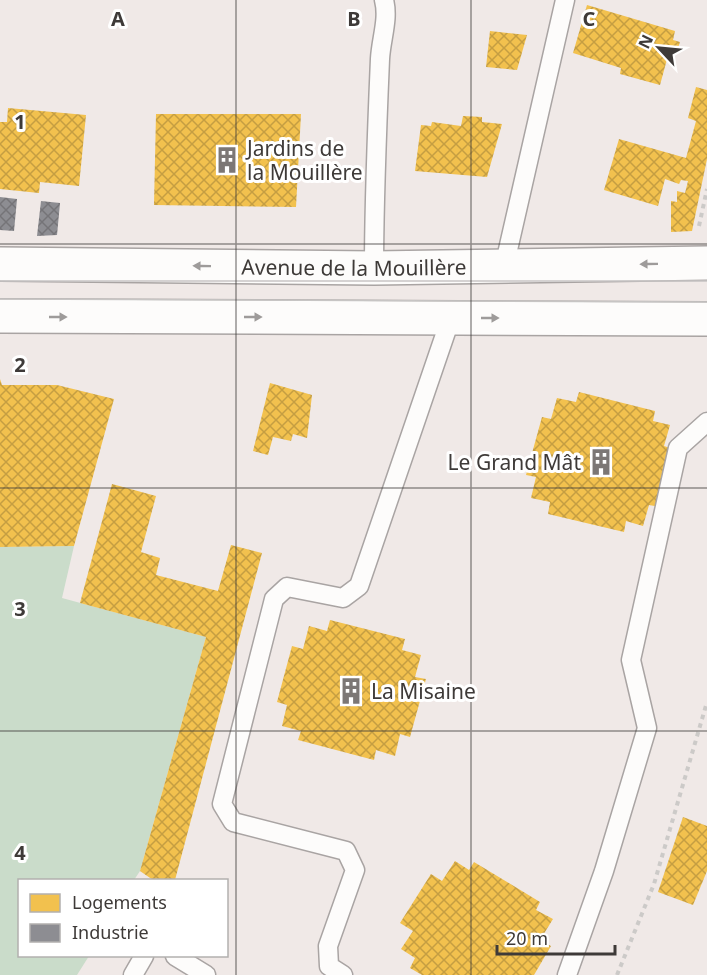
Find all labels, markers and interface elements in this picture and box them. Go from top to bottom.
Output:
text: A [111,5,125,32]
text: B [347,5,361,32]
text: C [583,5,596,32]
north arrow [629,18,689,78]
text: N [633,31,658,52]
text: 1 [14,108,26,135]
place label: Jardins de la Mouillère [245,134,363,186]
building icon: Jardins de la Mouillère [212,145,242,175]
street label: Avenue de la Mouillère [241,253,467,282]
one-way arrow [639,259,658,269]
one-way arrow [192,262,211,271]
one-way arrow [49,312,68,321]
one-way arrow [244,312,263,322]
one-way arrow [481,313,500,323]
text: 2 [14,351,26,378]
building icon: Le Grand Mât [586,447,616,477]
place label: Le Grand Mât [448,448,581,476]
text: 3 [14,595,26,622]
building icon: La Misaine [336,676,366,706]
place label: La Misaine [371,677,476,705]
text: 4 [14,839,26,866]
legend [18,879,228,957]
text: Logements [72,890,167,914]
scale bar [497,918,616,956]
text: Industrie [72,920,149,944]
text: 20 m [506,926,548,950]

